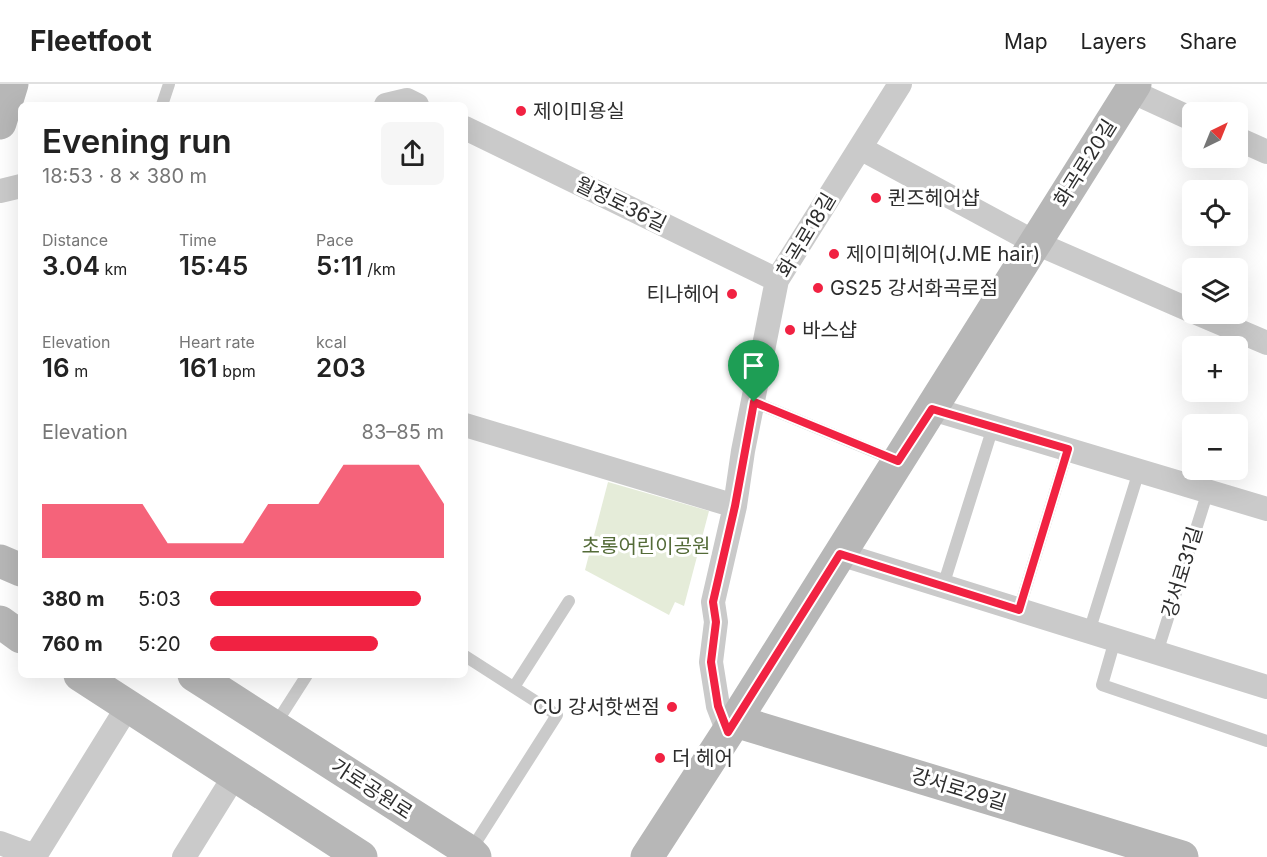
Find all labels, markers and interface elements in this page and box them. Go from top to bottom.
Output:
text: Fleetfoot [30,24,152,58]
text: Map [1004,29,1048,54]
text: Layers [1081,29,1147,54]
text: Share [1180,29,1237,54]
place label: 제이미용실 [533,99,625,123]
north arrow [1182,102,1248,168]
map controls [1182,102,1248,480]
marker: 제이미용실 [514,104,528,118]
street label: 화곡로20길 [1049,115,1121,211]
text: Evening run [42,121,232,161]
button: share [381,122,444,185]
text: 18:53 · 8 × 380 m [42,164,207,188]
street label: 월정로36길 [572,172,670,236]
button: locate [1182,180,1248,246]
place label: 퀸즈헤어샵 [888,186,980,210]
street label: 화곡로18길 [771,188,841,282]
marker: 퀸즈헤어샵 [869,191,883,205]
text: Distance [42,230,108,250]
text: Time [179,230,217,250]
text: Pace [316,230,354,250]
place label: 제이미헤어(J.ME hair) [846,242,1040,266]
marker: 제이미헤어(J.ME hair) [827,247,841,261]
text: 3.04 [42,250,100,281]
text: 15:45 [179,250,248,281]
text: 5:11 [316,250,363,281]
button: layers [1182,258,1248,324]
text: km [100,259,127,279]
text: /km [363,259,396,279]
place label: GS25 강서화곡로점 [830,276,998,300]
marker: GS25 강서화곡로점 [811,281,825,295]
place label: 티나헤어 [646,282,720,306]
marker: 티나헤어 [725,287,739,301]
place label: 바스샵 [802,318,857,342]
marker: 바스샵 [783,323,797,337]
text: Elevation [42,332,111,352]
text: Heart rate [179,332,255,352]
text: kcal [316,332,347,352]
button: + [1182,336,1248,402]
pin [728,340,779,402]
icon: arrive [737,349,770,382]
text: 16 [42,352,70,383]
text: 161 [179,352,218,383]
text: 203 [316,352,366,383]
text: m [70,361,88,381]
text: bpm [218,361,256,381]
button: − [1182,414,1248,480]
text: Elevation [42,420,128,444]
text: 83–85 m [362,420,444,444]
street label: 강서로31길 [1157,524,1207,620]
park label: 초롱어린이공원 [582,534,710,558]
text: 380 m [42,587,104,611]
text: 5:03 [138,587,181,611]
text: 760 m [42,632,103,656]
text: 5:20 [138,632,181,656]
place label: CU 강서핫썬점 [533,695,660,719]
marker: CU 강서핫썬점 [665,700,679,714]
place label: 더 헤어 [672,746,733,770]
marker: 더 헤어 [653,751,667,765]
street label: 가로공원로 [327,754,417,824]
street label: 강서로29길 [909,763,1009,815]

